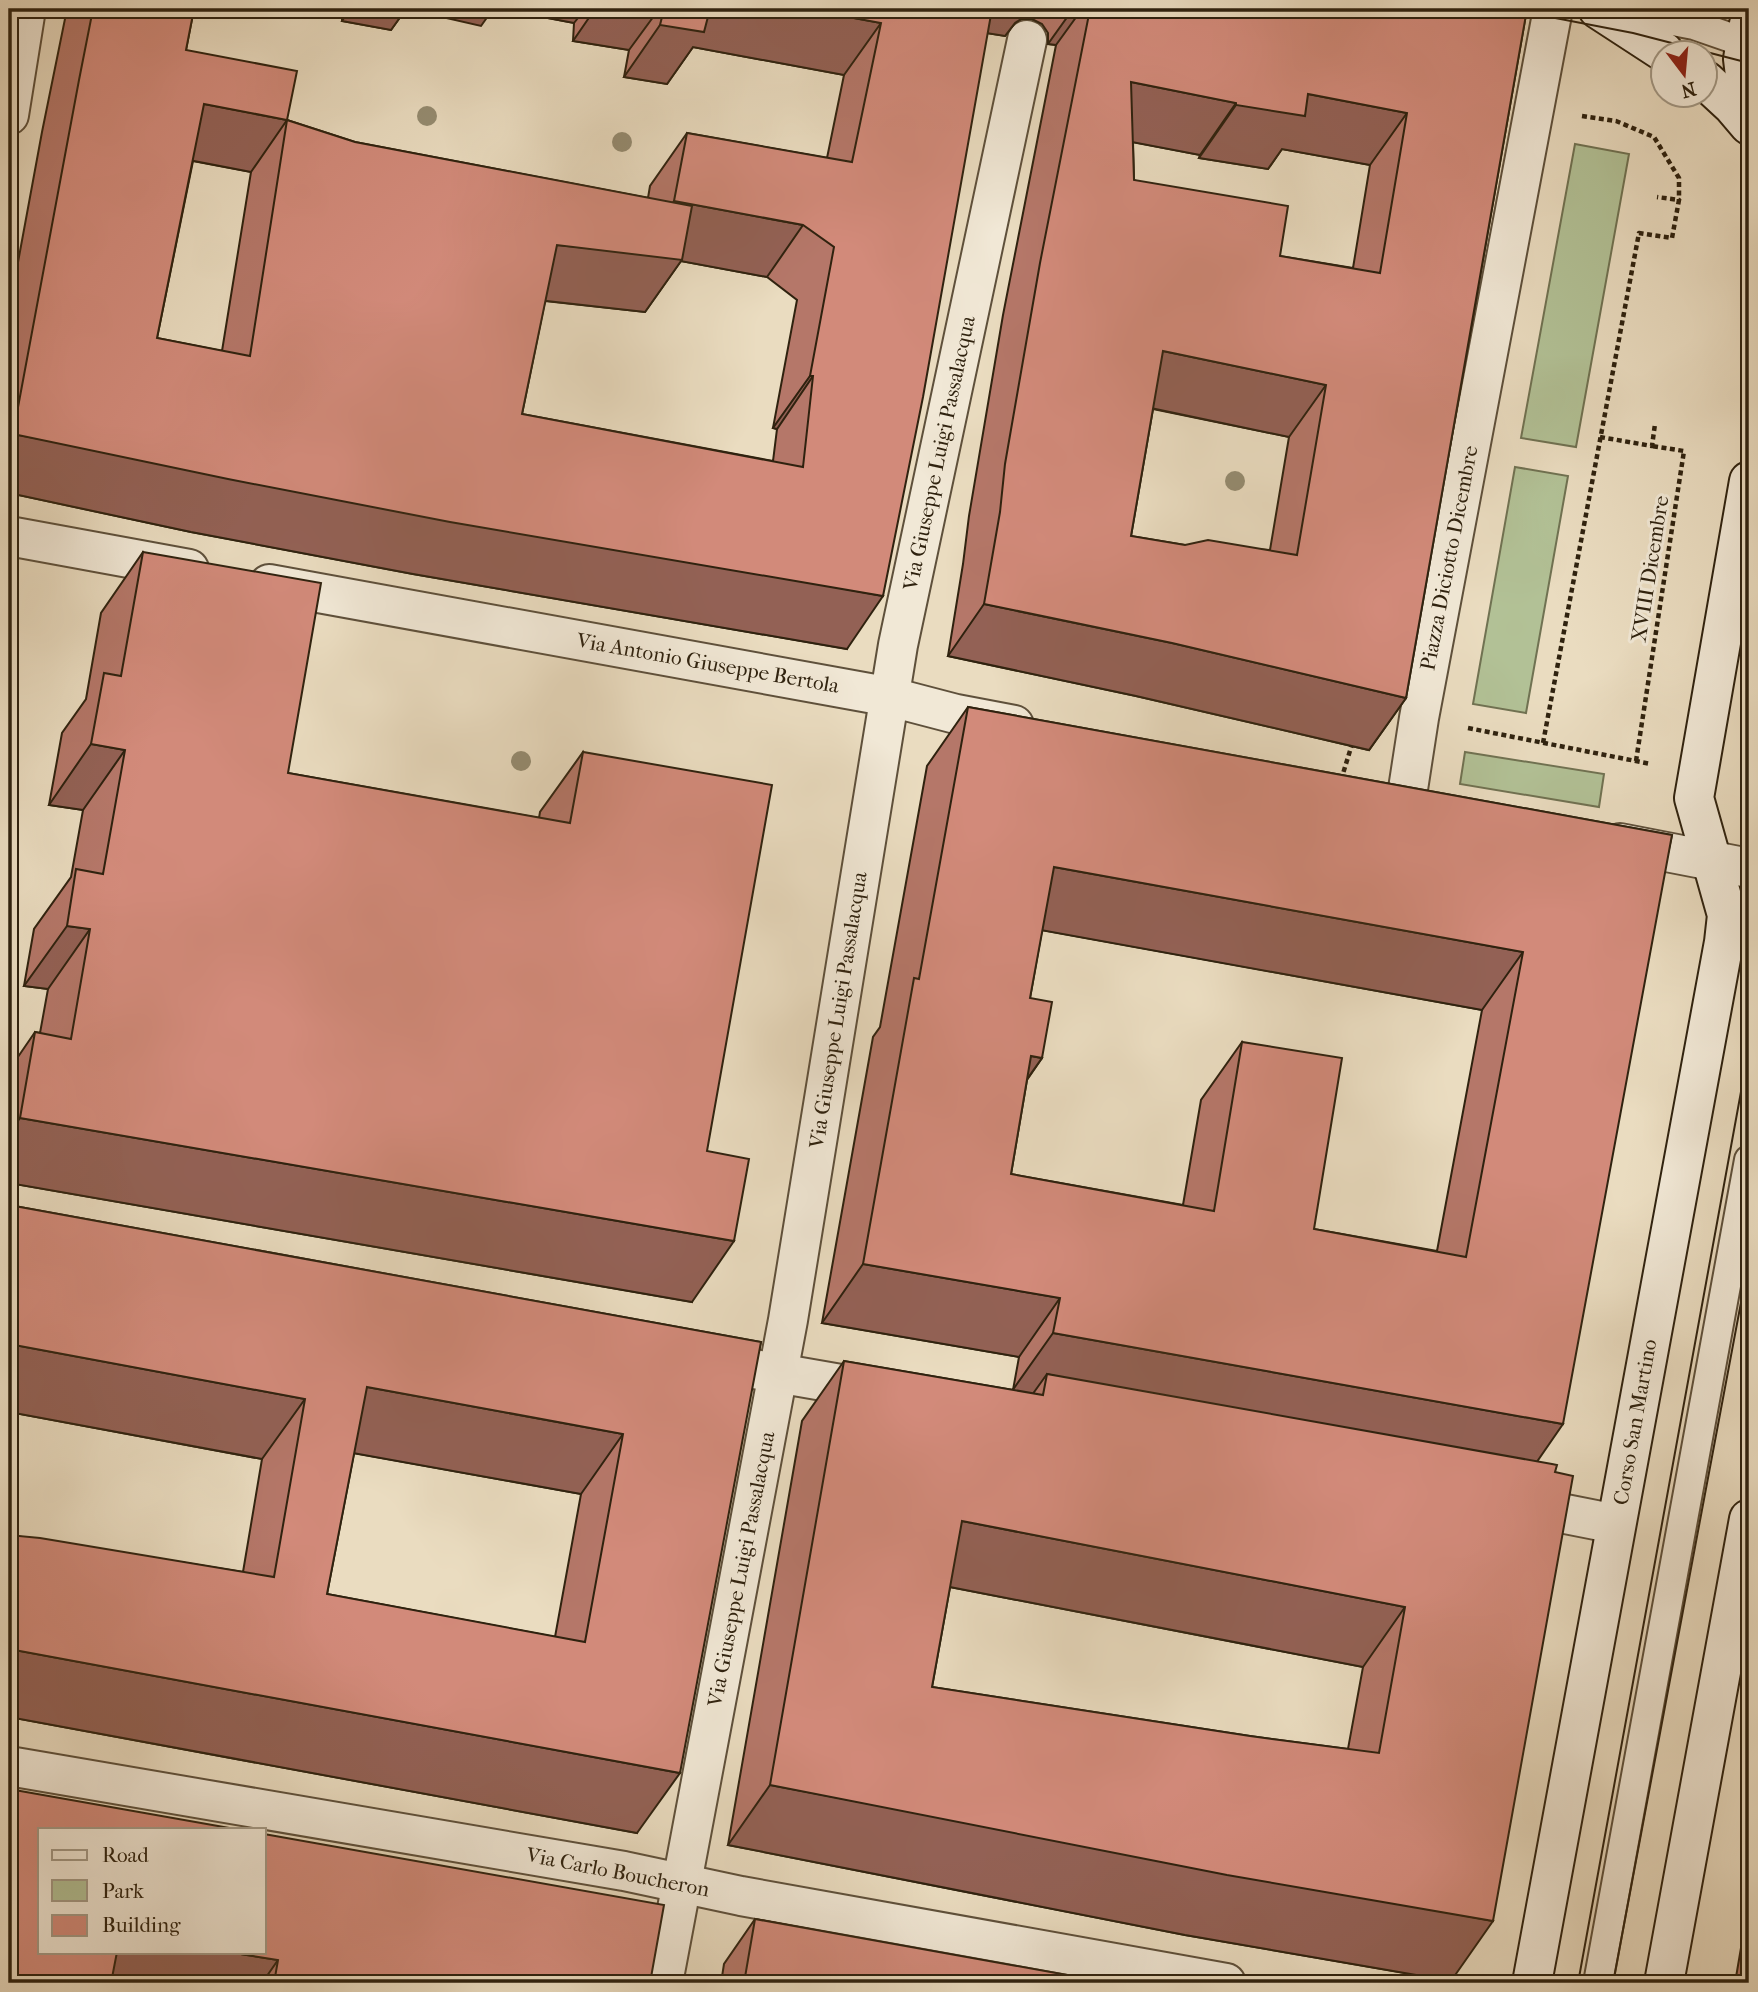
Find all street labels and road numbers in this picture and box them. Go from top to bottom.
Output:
street label: Via Giuseppe Luigi Passalacqua [898,313,980,593]
street label: Piazza Diciotto Dicembre [1415,443,1483,673]
street label: XVIII Dicembre [1627,494,1673,644]
street label: Via Antonio Giuseppe Bertola [574,628,841,698]
street label: Via Giuseppe Luigi Passalacqua [804,870,872,1151]
street label: Corso San Martino [1609,1337,1661,1507]
street label: Via Giuseppe Luigi Passalacqua [702,1429,780,1710]
street label: Via Carlo Boucheron [523,1842,712,1902]

